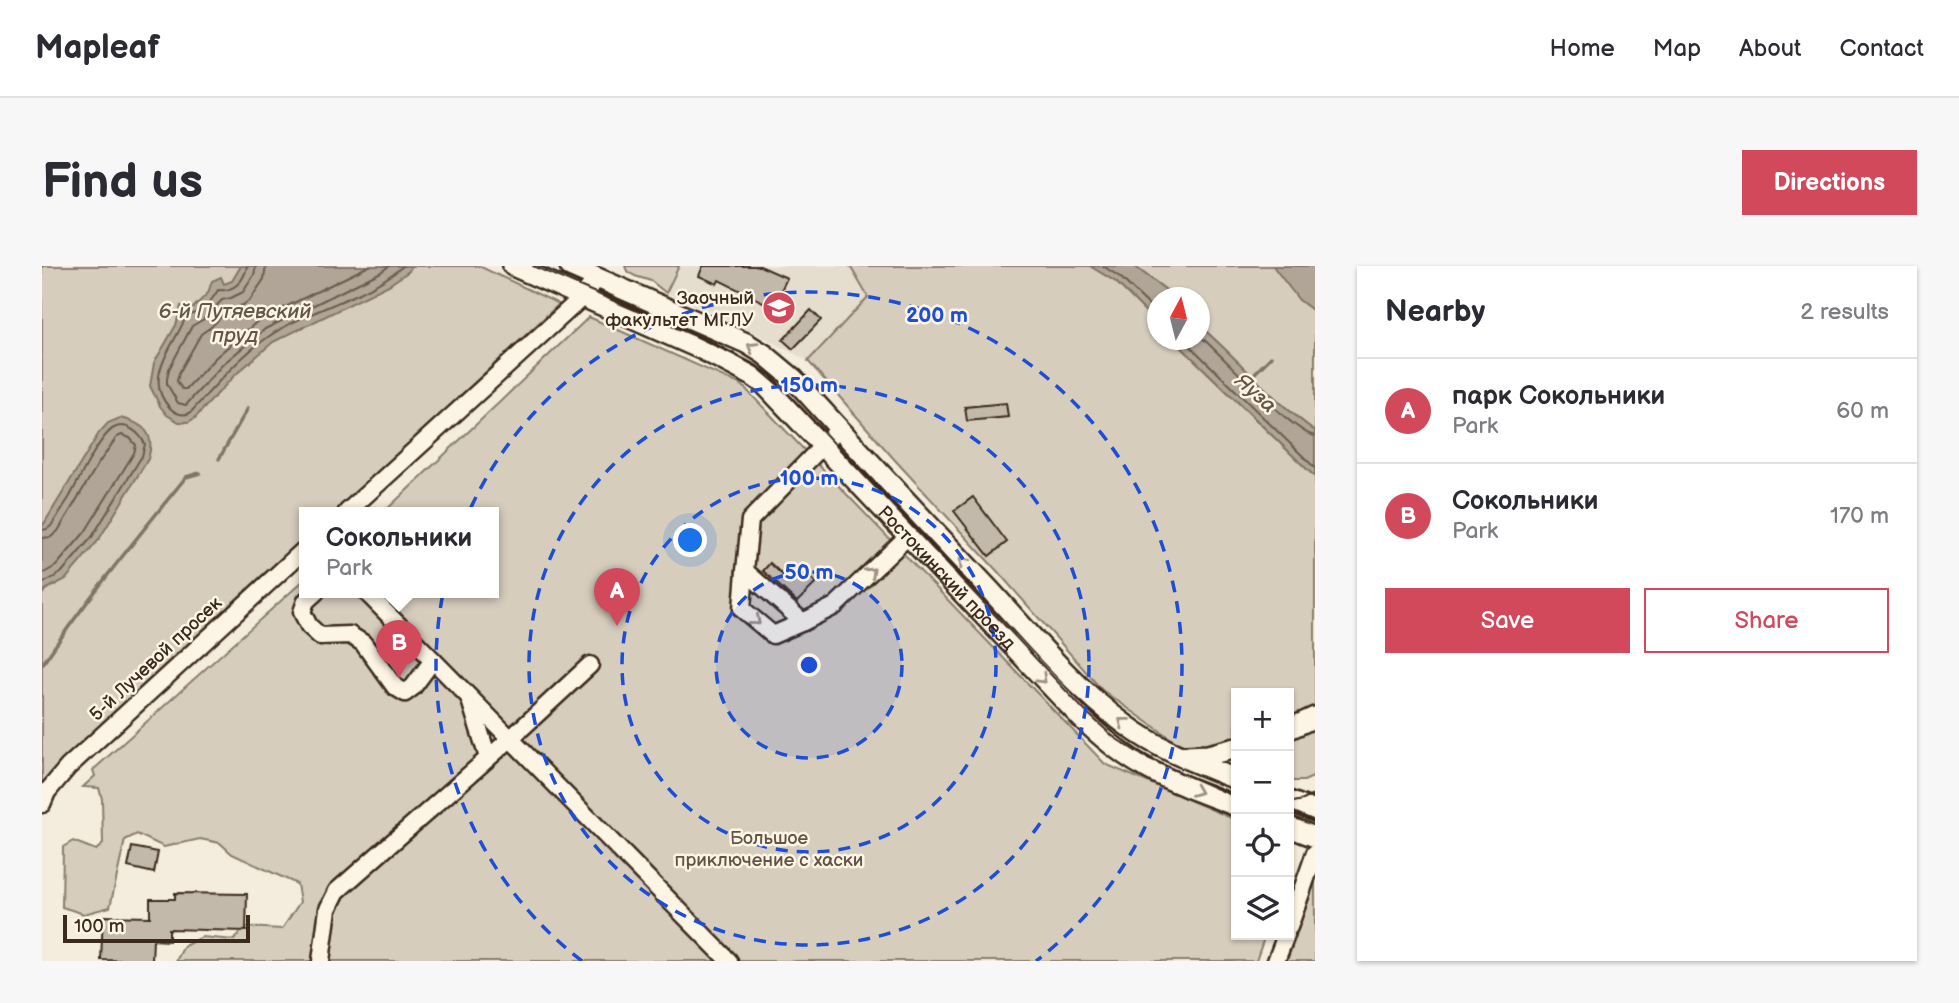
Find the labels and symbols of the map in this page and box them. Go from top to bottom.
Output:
place label: Заочный факультет МГЛУ [605,287,754,332]
north arrow [1147,287,1210,350]
school or university icon: Заочный факультет МГЛУ [760,289,798,327]
water label: 6-й Путяевский пруд [159,299,311,348]
text: 200 m [906,303,968,328]
one-way arrow [747,342,760,355]
water label: Яуза [1229,368,1281,418]
text: 150 m [780,373,838,398]
text: 100 m [780,466,838,491]
street label: Ростокинский проезд [872,501,1020,655]
your location [673,523,707,557]
one-way arrow [958,557,971,570]
text: 50 m [785,560,833,585]
one-way arrow [863,567,876,580]
pin: A [594,568,640,626]
street label: 5-й Лучевой просек [85,592,227,726]
one-way arrow [748,612,761,625]
pin: B [376,620,422,678]
centre of rings [797,653,821,677]
one-way arrow [1033,671,1046,684]
one-way arrow [1119,718,1131,731]
one-way arrow [1190,782,1202,796]
park label: Большое приключение с хаски [675,827,863,872]
scale bar [63,912,250,944]

